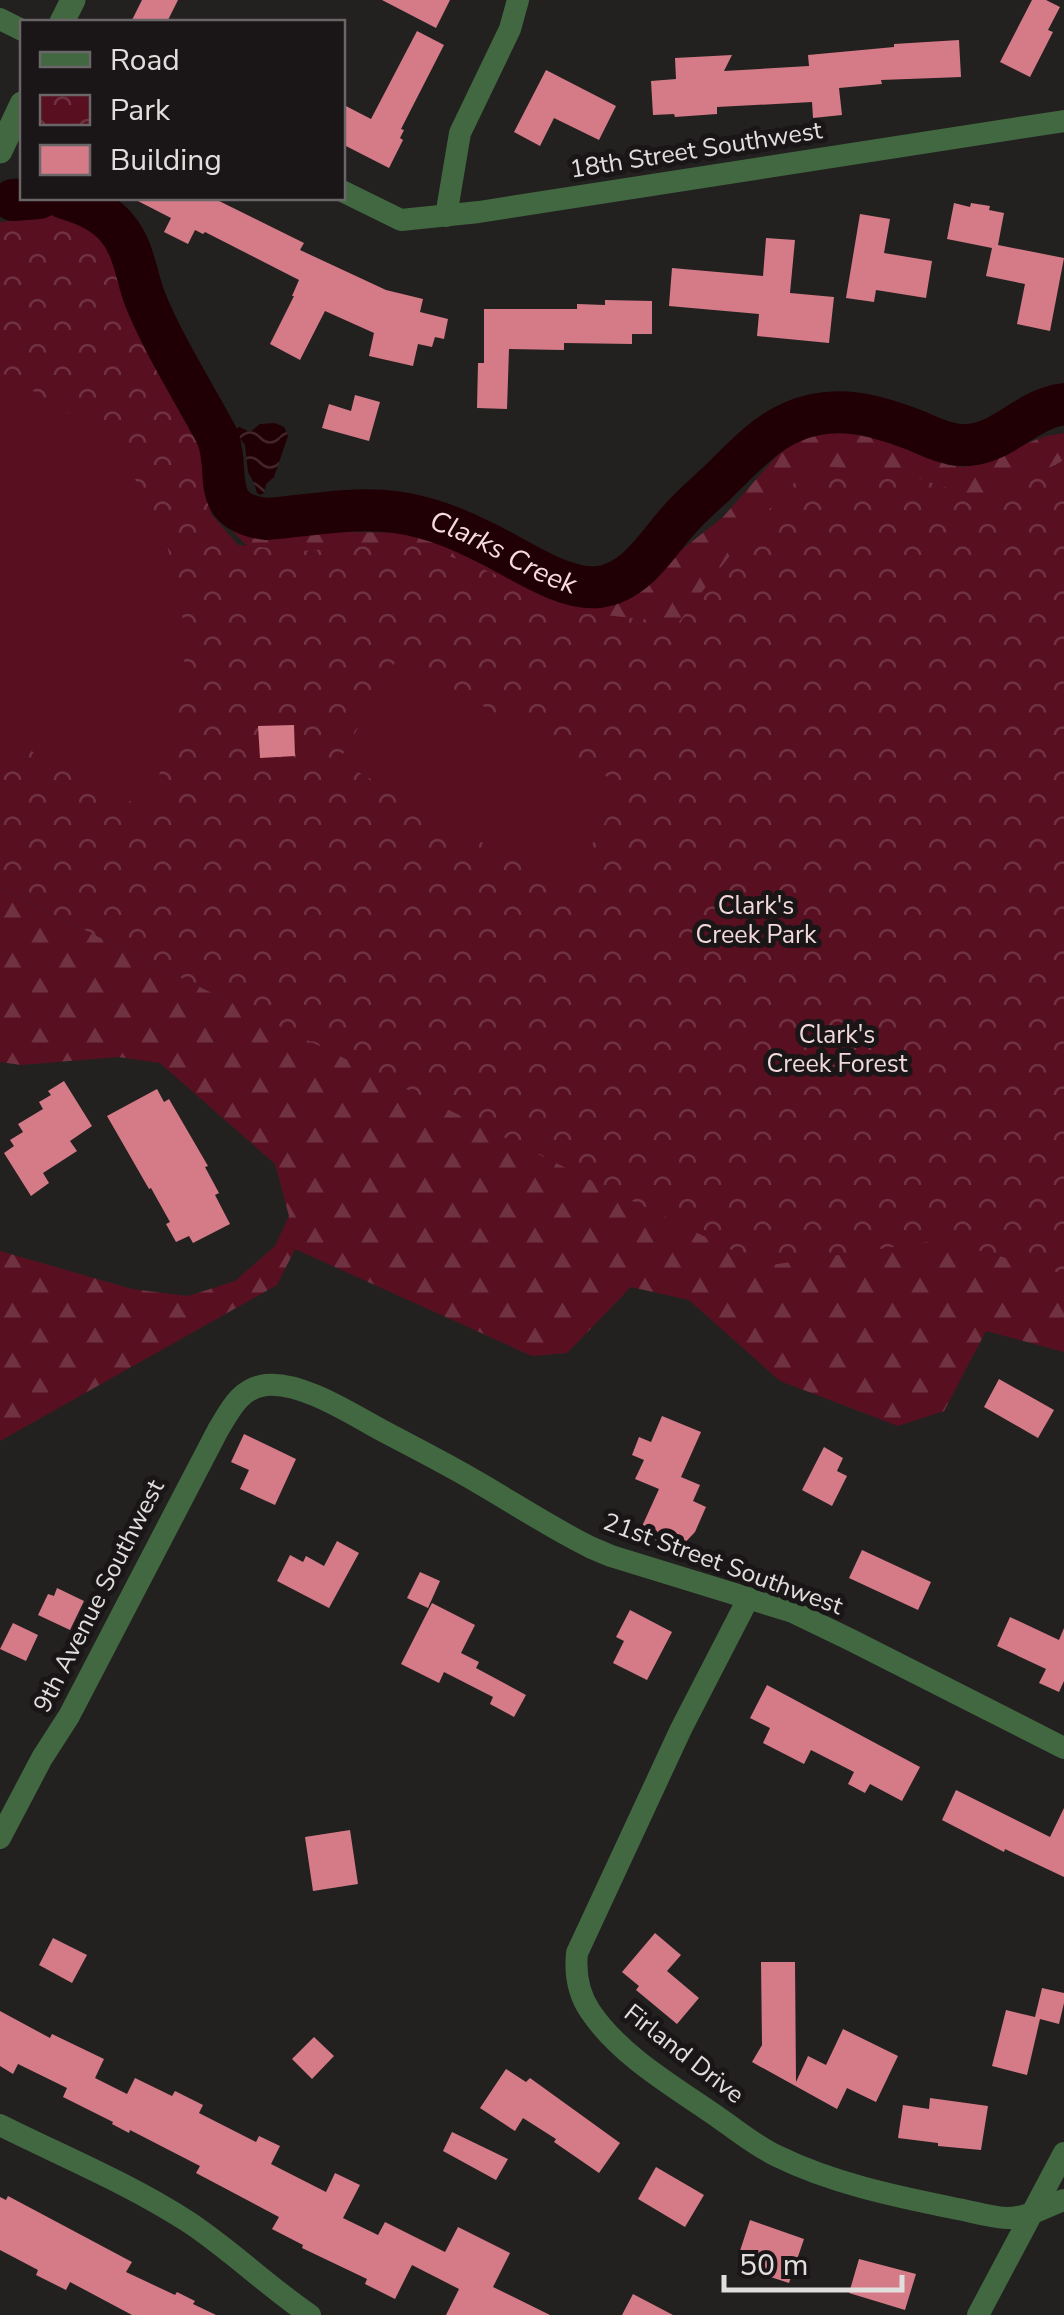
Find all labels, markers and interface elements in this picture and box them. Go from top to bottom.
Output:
legend [20,20,345,200]
text: Road [110,40,180,81]
text: Park [110,90,171,131]
street label: 18th Street Southwest [567,113,825,187]
text: Building [110,140,222,181]
water label: Clarks Creek [425,502,582,604]
park label: Clark's Creek Park [695,889,817,952]
park label: Clark's Creek Forest [766,1018,908,1081]
street label: 9th Avenue Southwest [26,1474,173,1718]
street label: 21st Street Southwest [598,1505,848,1623]
street label: Firland Drive [617,1996,751,2112]
scale bar [724,2230,902,2292]
text: 50 m [739,2245,808,2286]

